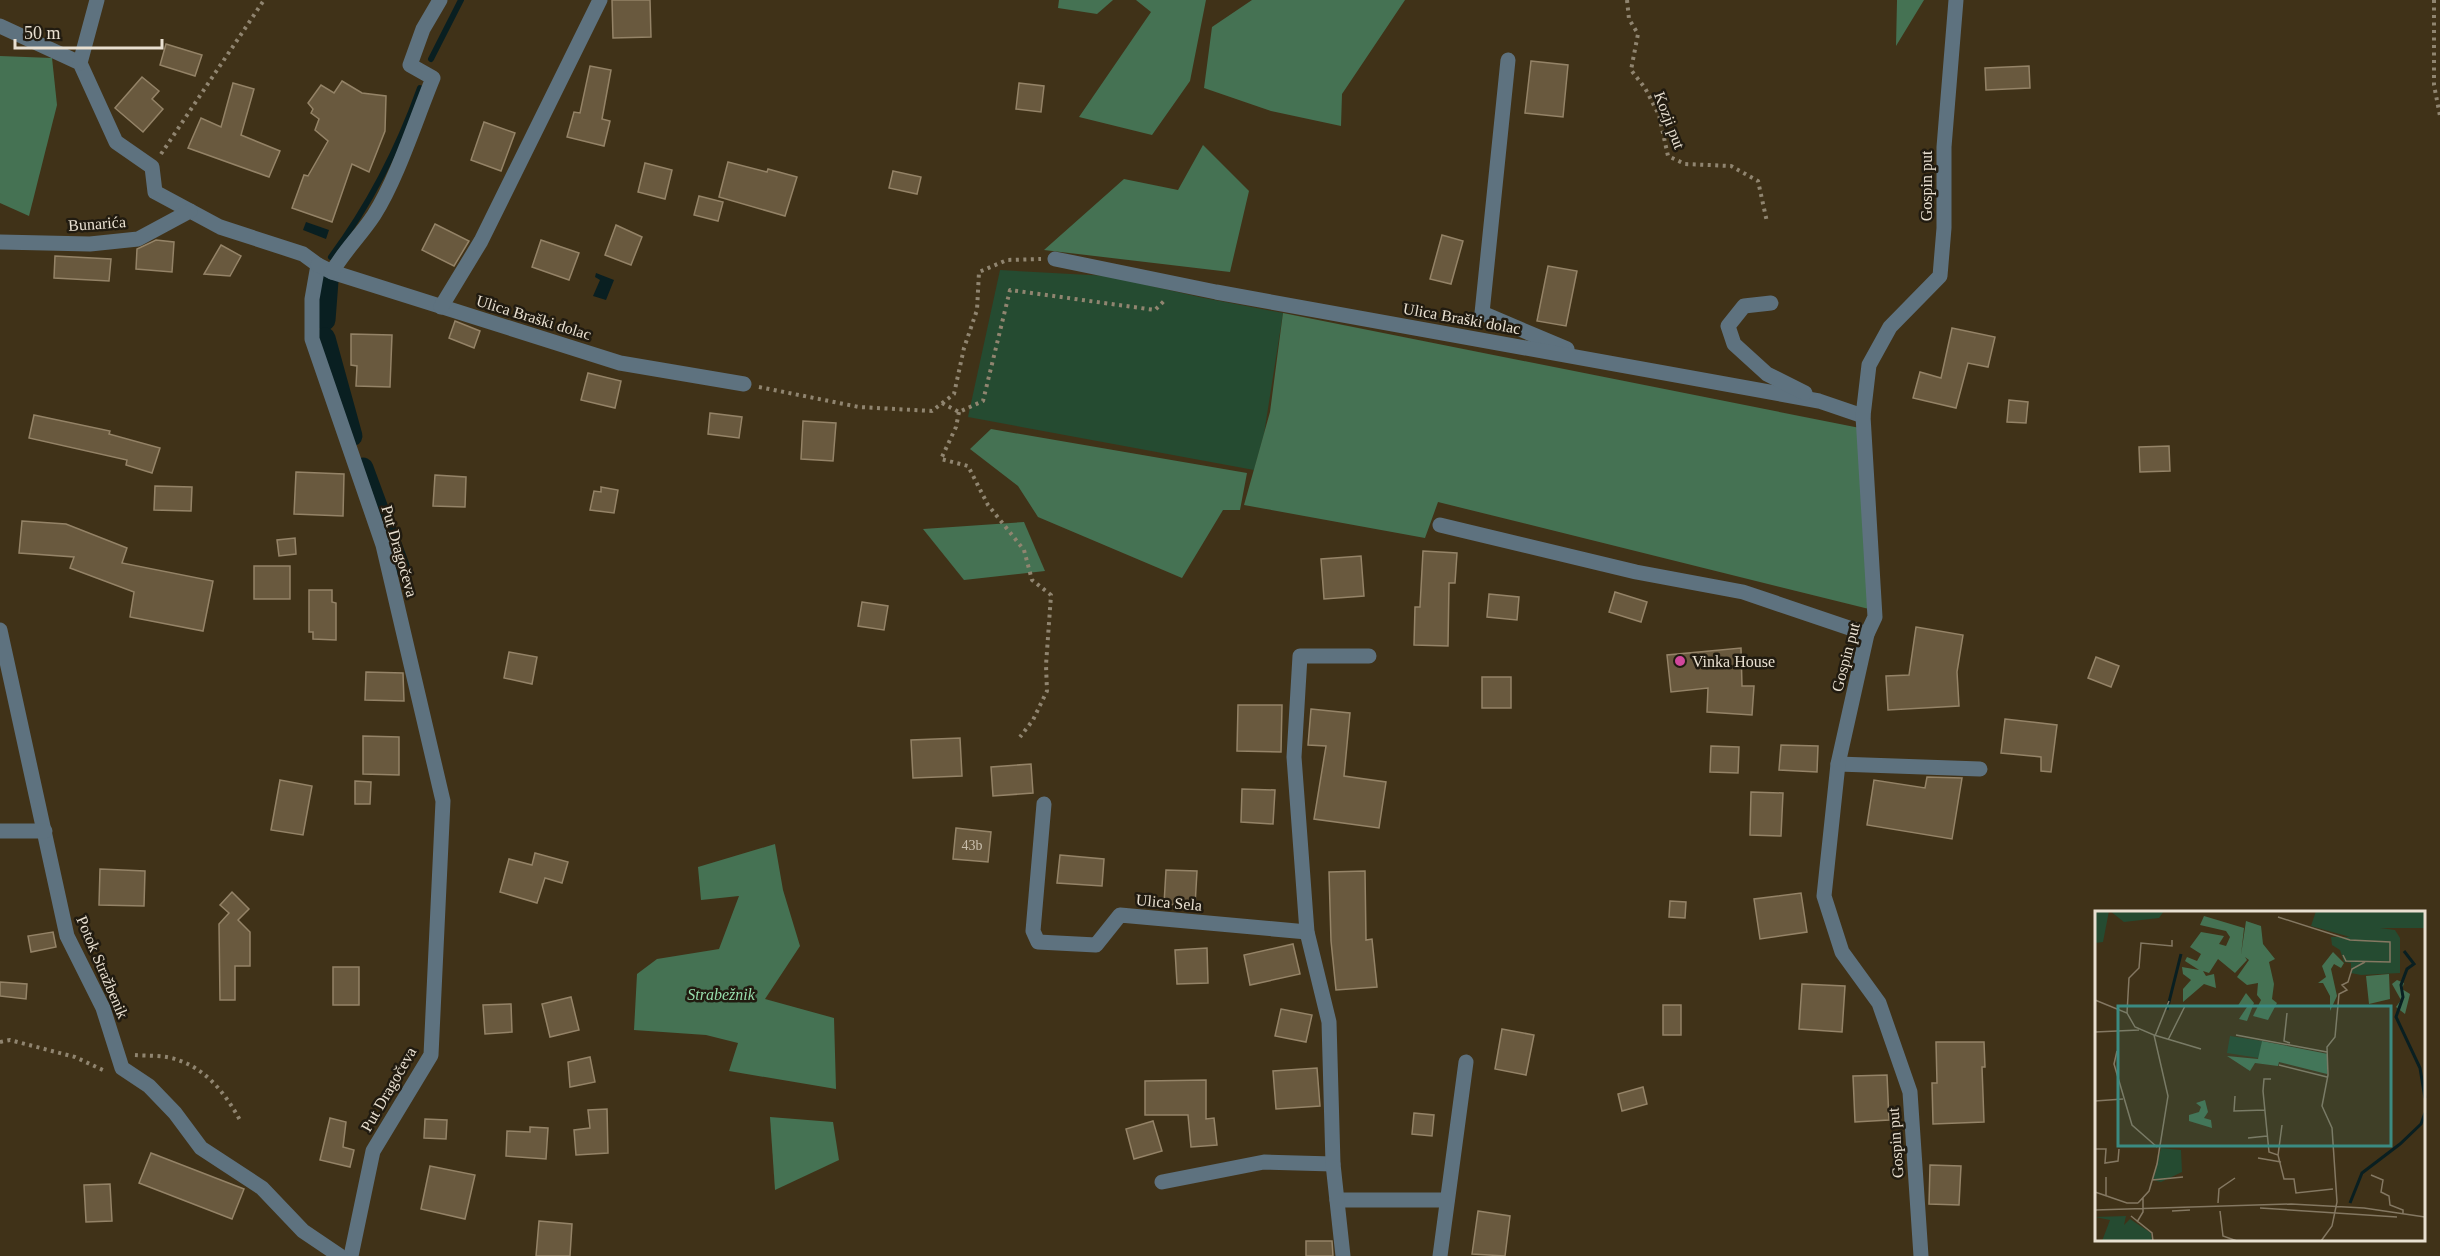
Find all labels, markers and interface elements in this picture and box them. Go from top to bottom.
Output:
scale bar [15,12,162,50]
text: 50 m [24,23,61,43]
street label: Kozji put [1650,89,1688,152]
street label: Gospin put [1918,150,1936,221]
street label: Bunarića [68,213,126,234]
street label: Ulica Braški dolac [474,292,593,343]
street label: Ulica Braški dolac [1402,300,1522,337]
street label: Put Dragočeva [377,503,421,599]
street label: Gospin put [1828,620,1864,694]
place label: Vinka House [1692,653,1775,670]
marker: Vinka House [1673,654,1687,668]
house number: 43b [962,838,983,853]
street label: Ulica Sela [1135,891,1203,914]
inset map [2095,911,2425,1241]
street label: Potok Stražbenik [73,913,132,1021]
park label: Strabežnik [687,986,756,1003]
street label: Put Dragočeva [357,1044,420,1135]
street label: Gospin put [1885,1106,1907,1179]

